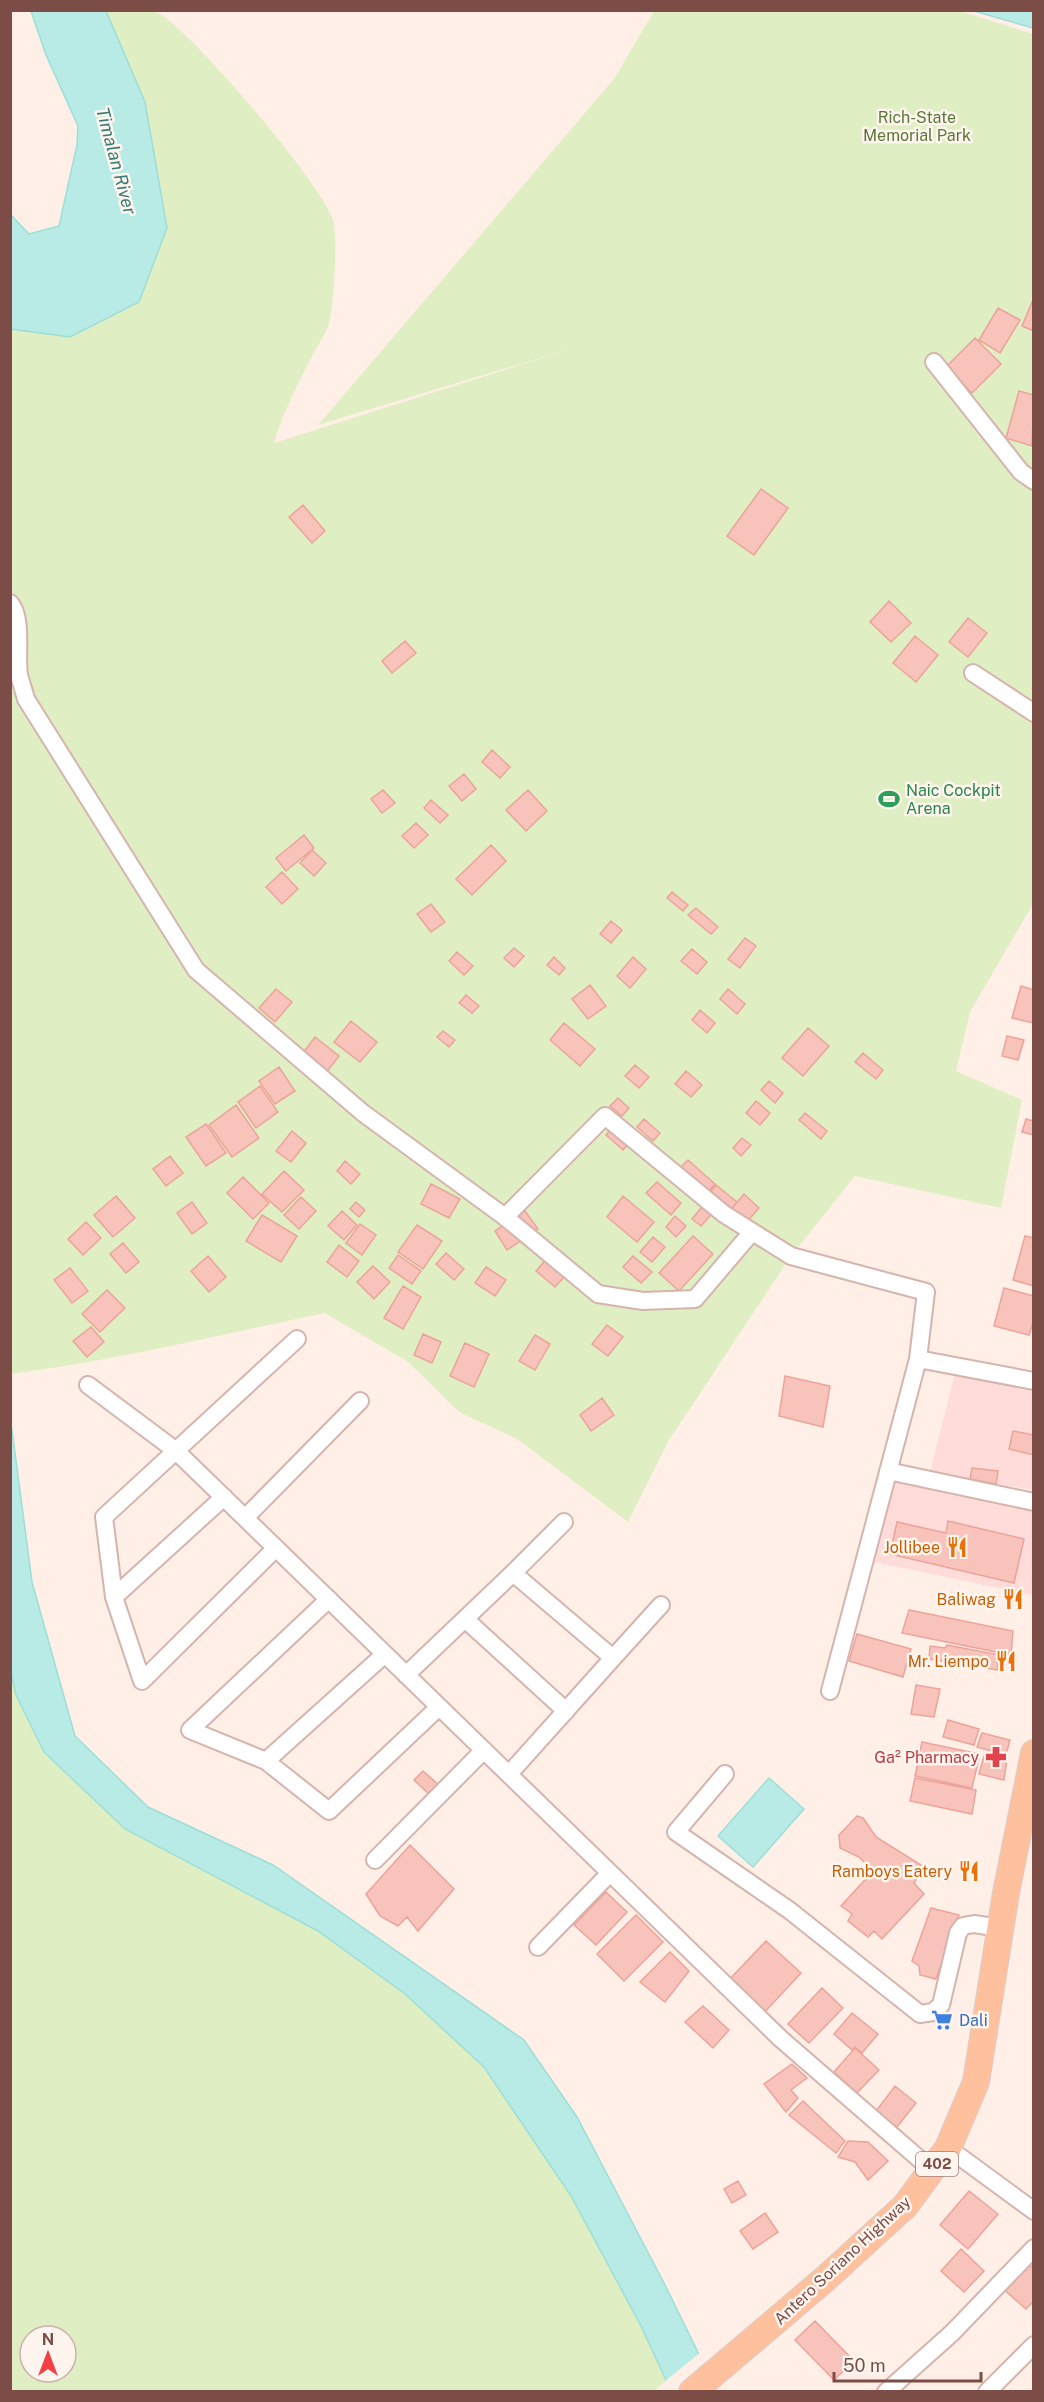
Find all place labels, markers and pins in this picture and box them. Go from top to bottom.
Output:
place label: Naic Cockpit Arena [906,781,1001,818]
sports icon: Naic Cockpit Arena [877,787,901,811]
restaurant icon: Jollibee [945,1535,969,1559]
place label: Jollibee [884,1538,940,1557]
restaurant icon: Baliwag [1001,1587,1025,1611]
place label: Baliwag [937,1590,996,1609]
restaurant icon: Mr. Liempo [994,1649,1018,1673]
place label: Mr. Liempo [908,1652,989,1671]
pharmacy icon: Ga² Pharmacy [984,1745,1008,1769]
place label: Ga² Pharmacy [874,1748,979,1767]
restaurant icon: Ramboys Eatery [957,1859,981,1883]
place label: Ramboys Eatery [831,1862,952,1881]
supermarket icon: Dali [930,2008,954,2032]
place label: Dali [959,2011,988,2030]

